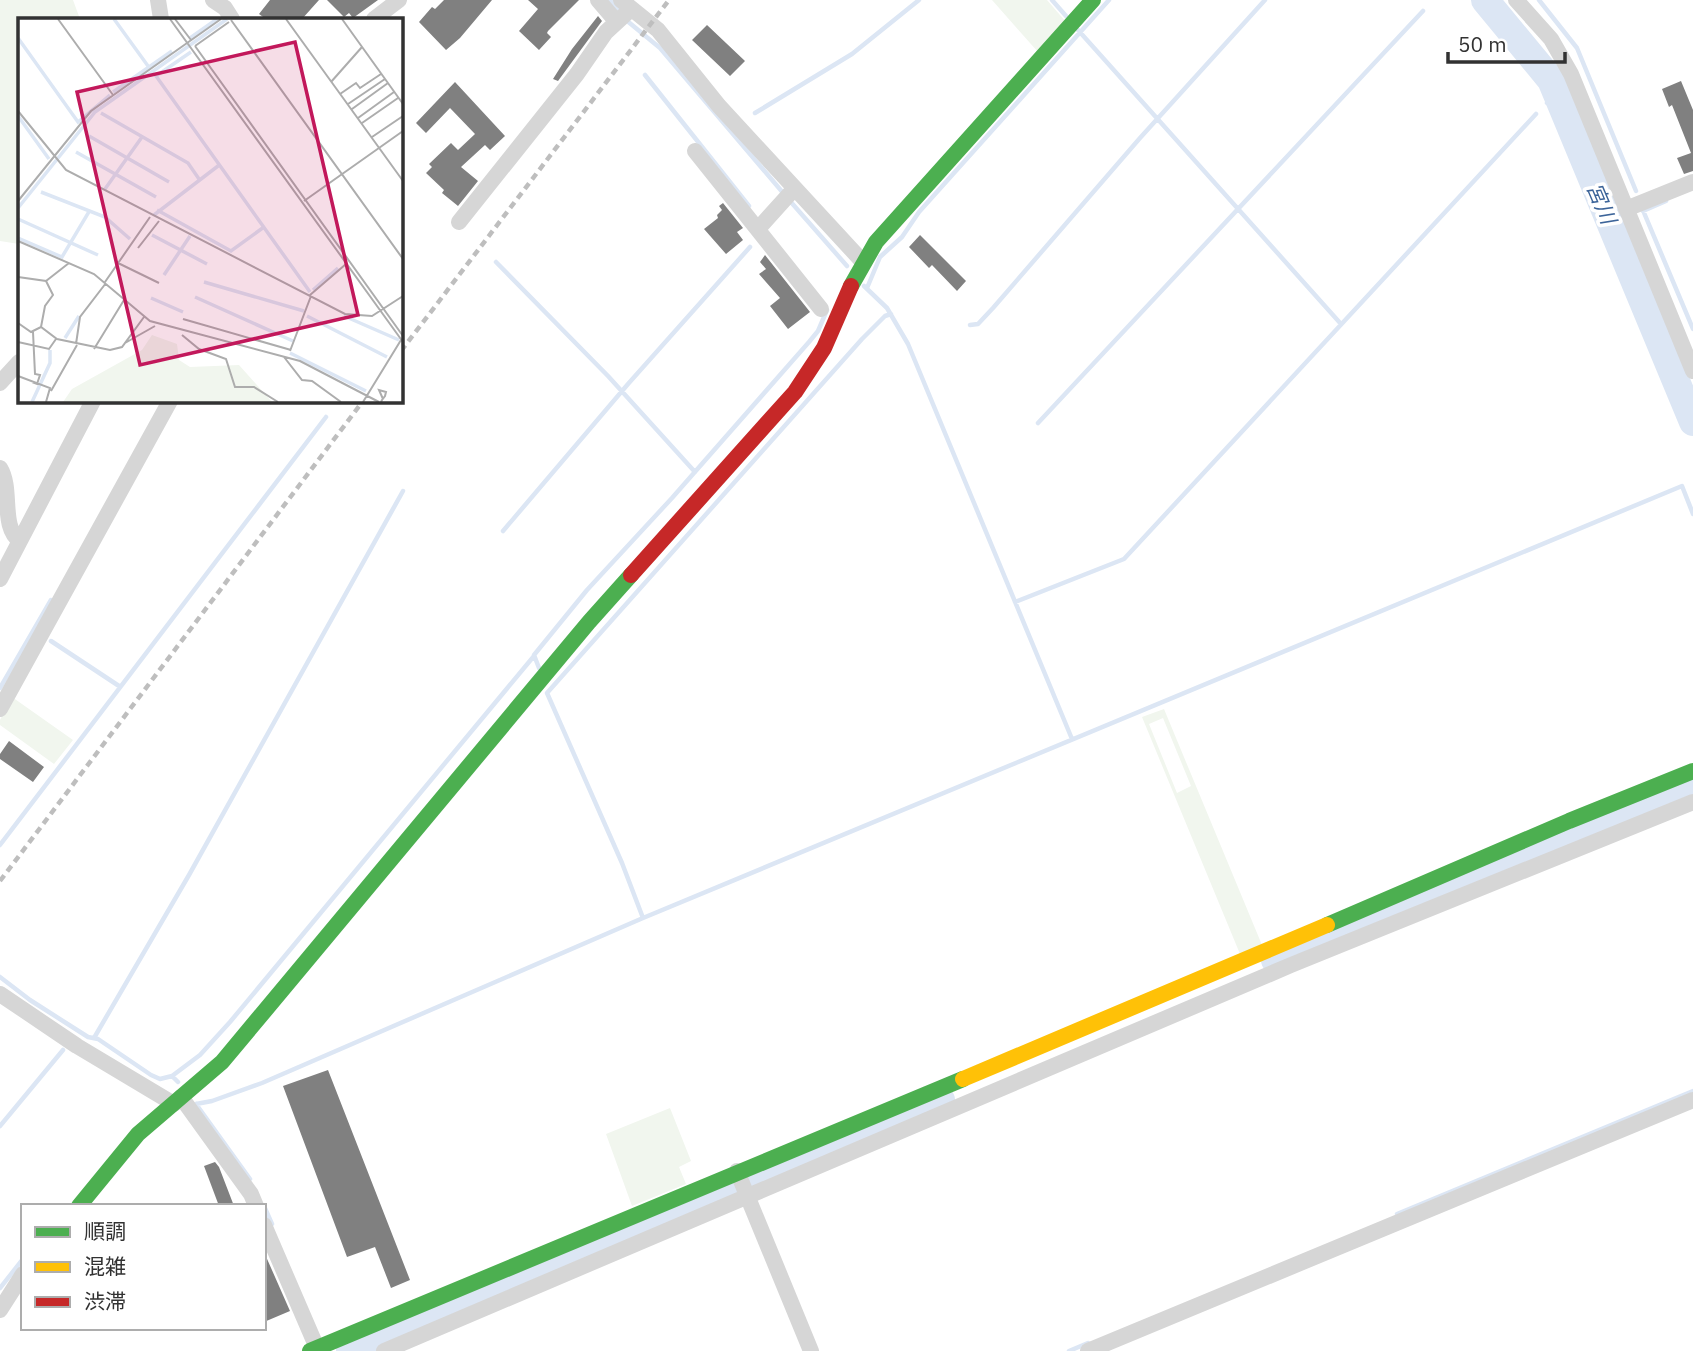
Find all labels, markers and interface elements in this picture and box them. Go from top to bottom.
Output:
inset map [18,18,402,402]
scale bar [1448,21,1565,65]
text: 50 m [1458,30,1507,58]
water label: 宮川 [1581,178,1624,230]
legend [21,1204,266,1330]
text: 順調 [84,1217,126,1245]
text: 混雑 [84,1252,126,1280]
text: 渋滞 [84,1287,126,1315]

